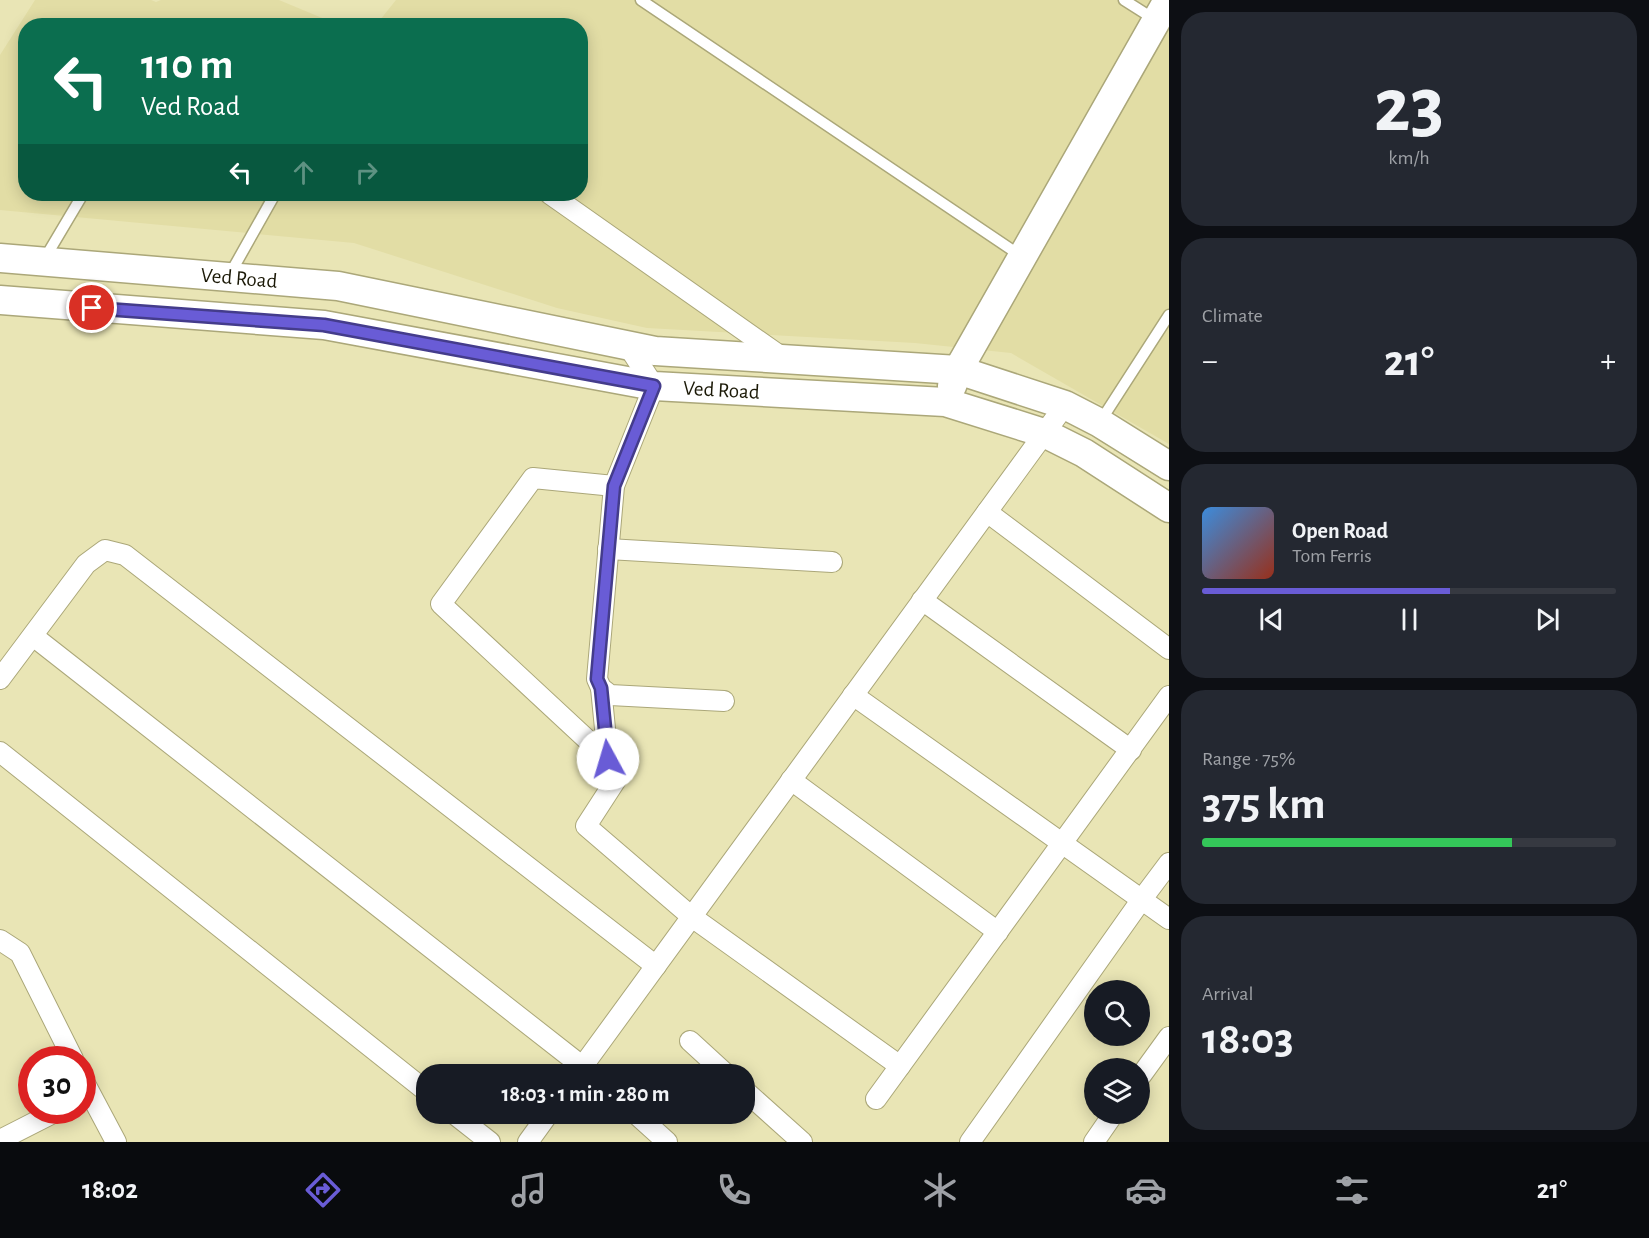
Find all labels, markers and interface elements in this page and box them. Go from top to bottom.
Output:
icon: left [42,42,120,120]
text: 110 m [141,44,233,86]
text: 23 [1374,68,1444,146]
text: Ved Road [141,93,240,120]
text: km/h [1388,148,1430,168]
icon: left [224,156,257,189]
icon: ahead [287,156,320,189]
icon: right [350,156,383,189]
street label: Ved Road [200,265,278,292]
pin [66,282,117,333]
icon: arrive [75,291,108,324]
text: Climate [1202,306,1263,326]
text: 21° [1384,339,1434,384]
text: − [1202,345,1218,378]
text: + [1600,345,1616,378]
street label: Ved Road [682,378,760,403]
text: Open Road [1292,520,1388,542]
text: Tom Ferris [1292,546,1372,566]
icon: previous [1255,603,1288,636]
icon: pause [1393,603,1426,636]
icon: next [1531,603,1564,636]
position arrow [576,727,640,791]
text: Range · 75% [1202,749,1295,769]
text: 375 km [1202,782,1326,827]
map controls [1084,980,1150,1124]
button: search [1084,980,1150,1046]
text: Arrival [1202,984,1253,1004]
text: 18:03 [1202,1017,1294,1062]
speed limit sign: 30 [18,1046,96,1124]
button: layers [1084,1058,1150,1124]
text: 18:03 · 1 min · 280 m [501,1083,670,1105]
icon: directions [302,1169,344,1211]
icon: music [508,1169,550,1211]
icon: phone [713,1169,755,1211]
icon: climate [919,1169,961,1211]
icon: car [1125,1169,1167,1211]
icon: filters [1331,1169,1373,1211]
text: 18:02 [82,1176,138,1203]
text: 21° [1537,1176,1567,1203]

